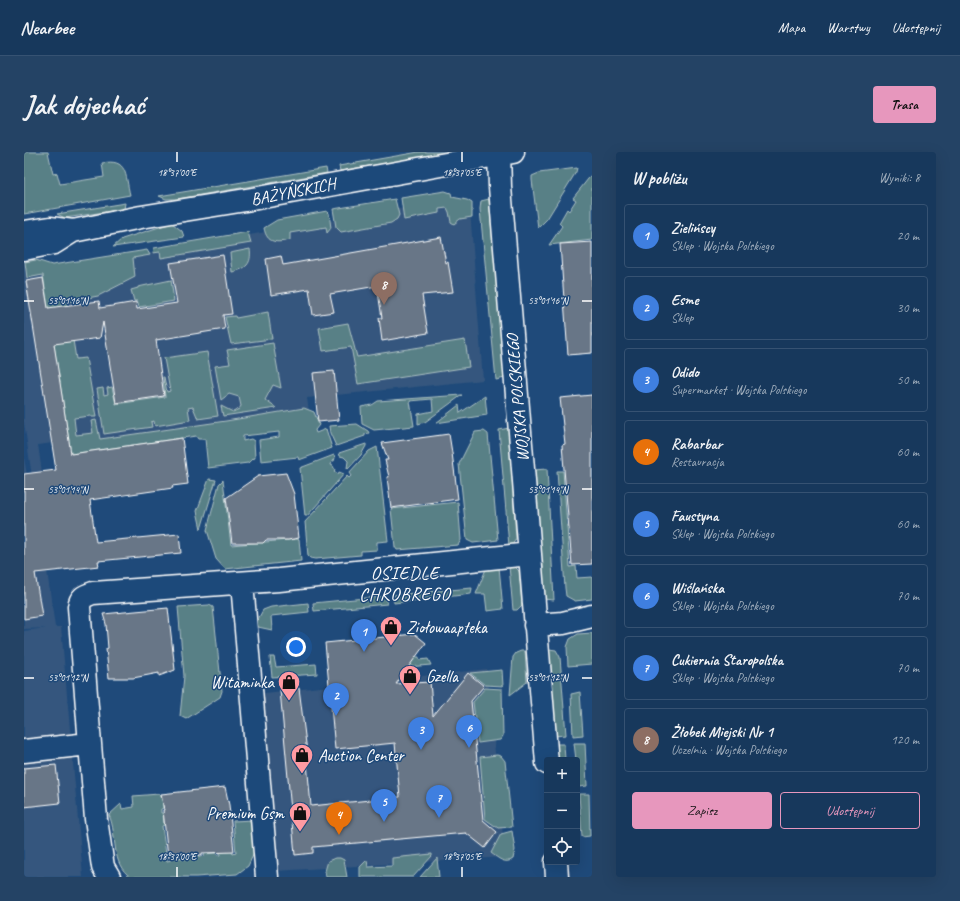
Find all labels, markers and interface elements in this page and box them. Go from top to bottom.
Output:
text: Nearbee [20,16,74,40]
text: Mapa [778,19,805,36]
text: Warstwy [827,19,870,36]
text: Udostępnij [892,19,940,36]
button: Trasa [873,86,936,123]
text: Jak dojechać [24,87,145,122]
text: 18°37'00"E [158,166,198,179]
text: 18°37'05"E [443,166,483,179]
text: W pobliżu [632,168,687,189]
text: Wyniki: 8 [879,170,920,186]
street label: BAŻYŃSKICH [249,171,341,210]
text: Zielińscy [671,219,715,238]
text: 1 [643,228,649,244]
text: 20 m [897,228,919,244]
text: Sklep · Wojska Polskiego [671,238,774,254]
pin: 8 [371,272,397,305]
text: Esme [671,291,698,310]
text: 53°01'16"N [48,294,90,307]
text: 53°01'16"N [528,294,570,307]
text: 2 [643,300,649,316]
text: 30 m [897,300,919,316]
text: Sklep [671,310,694,326]
street label: WOJSKA POLSKIEGO [501,332,534,462]
text: Odido [671,363,699,382]
text: 3 [643,372,649,388]
text: 50 m [897,372,919,388]
text: Supermarket · Wojska Polskiego [671,382,807,398]
text: Rabarbar [671,435,722,454]
text: 4 [643,444,649,460]
text: 60 m [897,444,919,460]
text: Restauracja [671,454,724,470]
text: 53°01'14"N [48,483,90,496]
text: 53°01'14"N [528,483,570,496]
text: Faustyna [671,507,718,526]
text: 5 [643,516,649,532]
text: 60 m [897,516,919,532]
text: Sklep · Wojska Polskiego [671,526,774,542]
district label: OSIEDLE CHROBREGO [359,562,452,605]
text: Wiślańska [671,579,724,598]
text: 6 [643,588,649,604]
text: 70 m [897,588,919,604]
text: Sklep · Wojska Polskiego [671,598,774,614]
shop icon: Ziołowaapteka [378,614,404,647]
place label: Ziołowaapteka [406,617,488,638]
pin: 1 [351,619,377,652]
your location [286,637,306,657]
text: Cukiernia Staropolska [671,651,783,670]
text: 7 [643,660,649,676]
text: 70 m [897,660,919,676]
shop icon: Gzella [397,663,423,696]
place label: Gzella [426,666,459,687]
shop icon: Witaminka [276,669,302,702]
text: Sklep · Wojska Polskiego [671,670,774,686]
text: 53°01'12"N [48,671,90,684]
text: 53°01'12"N [528,671,570,684]
place label: Witaminka [211,672,276,693]
pin: 2 [323,683,349,716]
pin: 6 [456,715,482,748]
pin: 3 [408,717,434,750]
text: Żłobek Miejski Nr 1 [671,723,773,742]
text: 8 [643,732,649,748]
text: 120 m [891,732,919,748]
shop icon: Auction Center [289,742,315,775]
text: Uczelnia · Wojska Polskiego [671,742,786,758]
place label: Auction Center [318,745,406,766]
map controls [544,757,580,865]
button: + [544,757,580,793]
pin: 7 [426,785,452,818]
pin: 5 [371,789,397,822]
button: Zapisz [632,792,772,829]
button: Udostępnij [780,792,920,829]
button: − [544,793,580,829]
shop icon: Premium Gsm [287,800,313,833]
pin: 4 [326,802,352,835]
place label: Premium Gsm [206,803,286,824]
button: locate [544,829,580,865]
text: 18°37'00"E [158,850,198,863]
text: 18°37'05"E [443,850,483,863]

